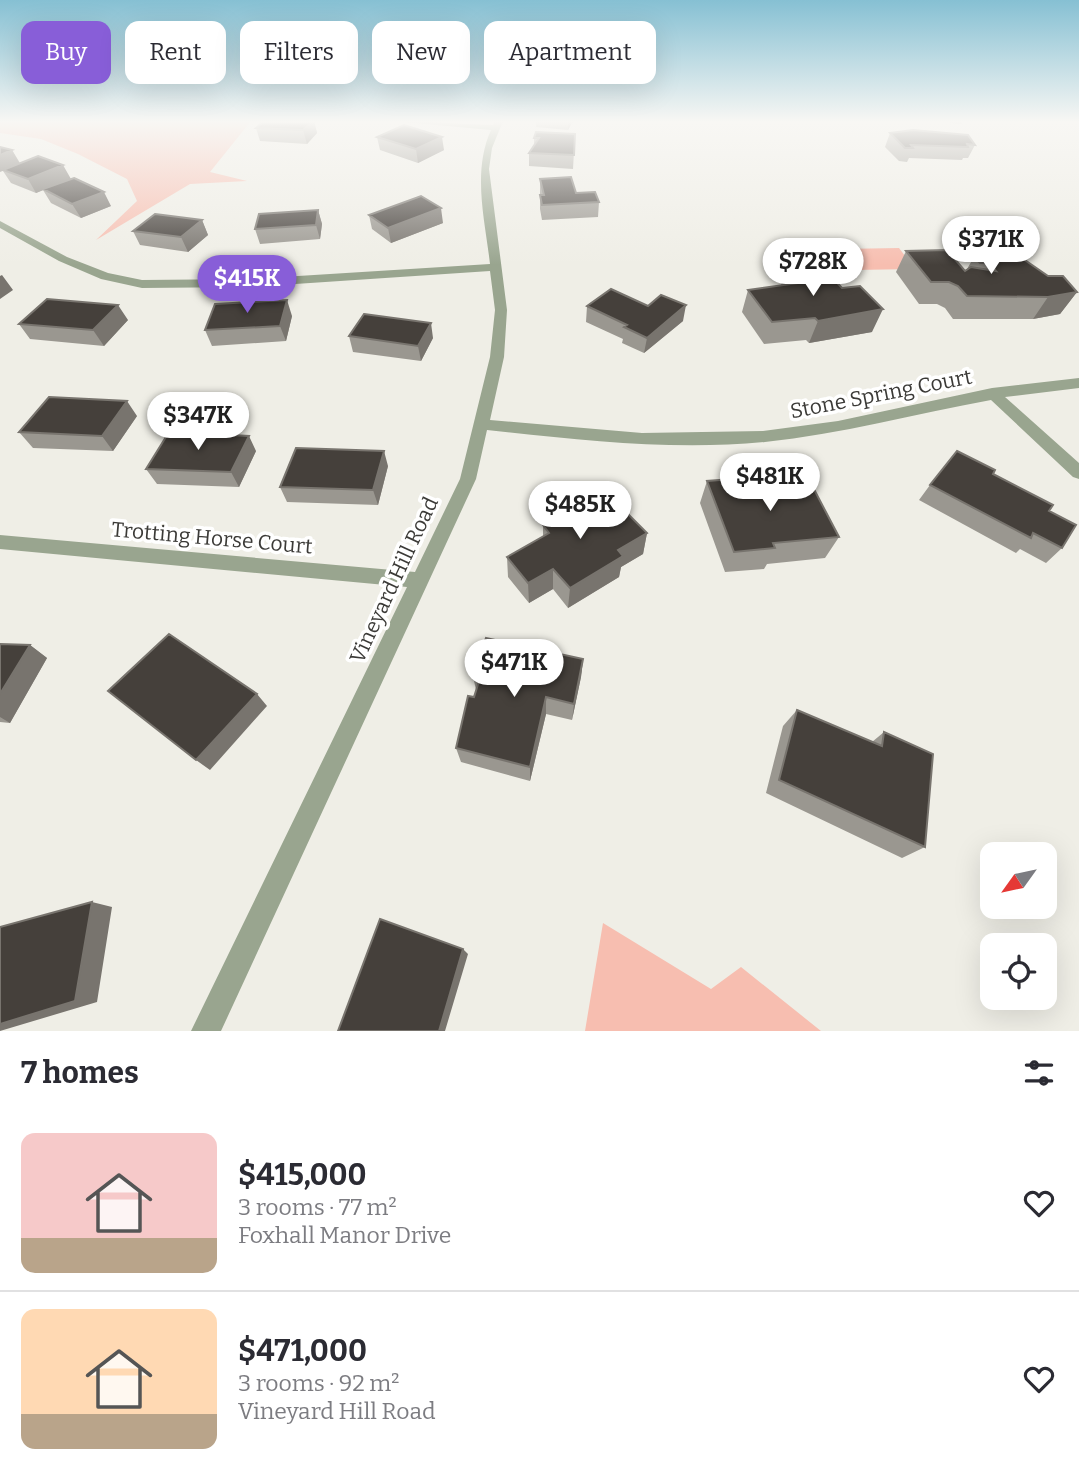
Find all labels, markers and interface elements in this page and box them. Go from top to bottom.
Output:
chip: Buy [21,21,111,84]
chip: Rent [125,21,226,84]
chip: Filters [240,21,358,84]
chip: New [372,21,470,84]
chip: Apartment [484,21,656,84]
pin: $371K [942,216,1040,276]
text: $371K [958,225,1024,253]
pin: $728K [764,238,862,298]
text: $728K [779,247,847,275]
pin: $415K [198,256,296,315]
text: $415K [214,264,281,292]
street label: Stone Spring Court [788,364,974,424]
pin: $347K [149,392,247,452]
text: $347K [163,401,233,429]
pin: $481K [721,454,819,513]
text: $481K [736,462,804,490]
pin: $485K [531,482,629,541]
text: $485K [545,490,615,518]
street label: Vineyard Hill Road [344,493,444,667]
street label: Trotting Horse Court [111,516,314,560]
pin: $471K [465,640,563,699]
text: $471K [481,648,547,676]
north arrow [980,842,1057,919]
map controls [980,842,1057,1010]
button: locate [980,933,1057,1010]
icon: filters [1020,1054,1058,1092]
text: 7 homes [21,1055,139,1091]
text: $415,000 [238,1157,367,1193]
icon: home [77,1161,161,1245]
icon: heart [1020,1184,1058,1222]
text: 3 rooms · 77 m² [238,1193,397,1221]
text: Foxhall Manor Drive [238,1221,451,1249]
text: $471,000 [238,1333,367,1369]
icon: home [77,1337,161,1421]
icon: heart [1020,1360,1058,1398]
text: 3 rooms · 92 m² [238,1369,399,1397]
text: Vineyard Hill Road [238,1397,436,1425]

